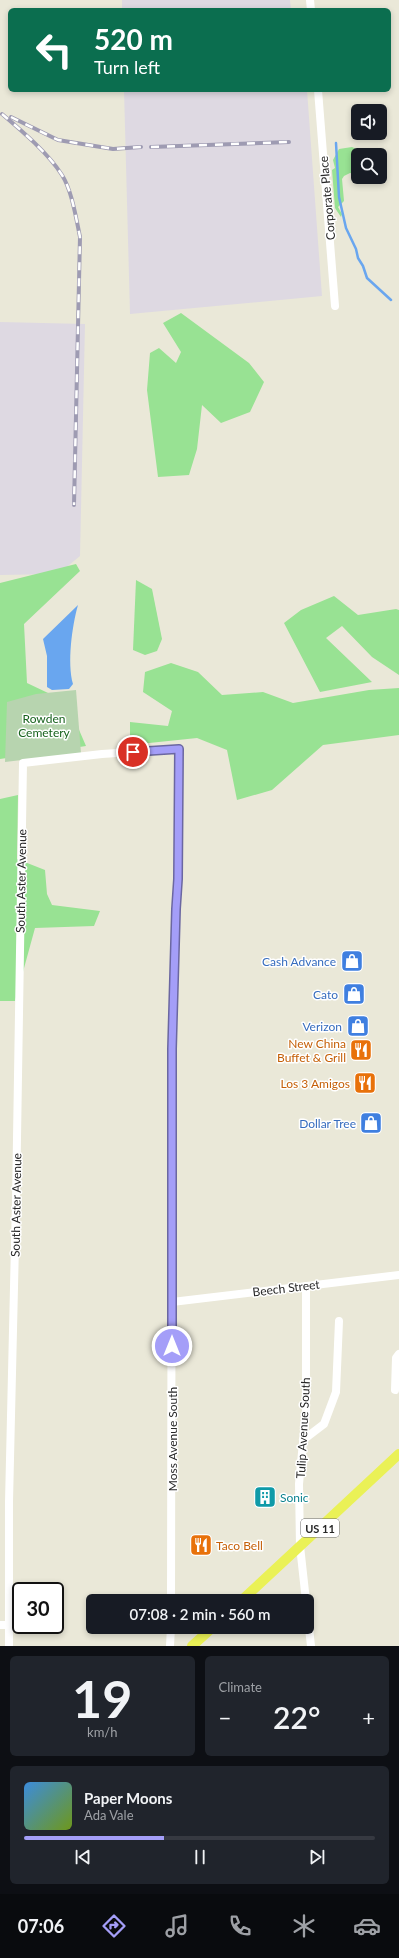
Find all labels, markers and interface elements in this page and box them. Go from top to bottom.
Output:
text: 520 m [94,22,173,56]
icon: left [28,24,80,76]
text: Turn left [94,56,160,78]
map controls [351,104,387,184]
button: sound [351,104,387,140]
button: search [351,148,387,184]
street label: Corporate Place [316,155,338,241]
park label: Rowden Cemetery [18,711,71,740]
pin [116,735,150,769]
icon: arrive [122,741,144,763]
street label: South Aster Avenue [13,829,29,933]
shop icon: Cash Advance [339,948,365,974]
place label: Cash Advance [262,954,336,969]
shop icon: Cato [341,981,367,1007]
place label: Cato [313,987,338,1002]
shop icon: Verizon [345,1013,371,1039]
place label: Verizon [302,1019,342,1034]
place label: New China Buffet & Grill [277,1036,346,1065]
restaurant icon: New China Buffet & Grill [348,1037,374,1063]
restaurant icon: Los 3 Amigos [352,1070,378,1096]
place label: Los 3 Amigos [281,1076,350,1091]
shop icon: Dollar Tree [358,1110,384,1136]
place label: Dollar Tree [299,1116,356,1131]
street label: South Aster Avenue [8,1153,24,1257]
street label: Beech Street [252,1276,321,1300]
position arrow [151,1325,193,1367]
street label: Tulip Avenue South [293,1377,313,1479]
street label: Moss Avenue South [165,1387,180,1491]
building icon: Sonic [252,1484,278,1510]
place label: Sonic [280,1490,309,1505]
road number: US 11 [301,1519,339,1537]
restaurant icon: Taco Bell [188,1532,214,1558]
place label: Taco Bell [216,1538,263,1553]
speed limit sign: 30 [12,1582,64,1634]
text: 07:08 · 2 min · 560 m [130,1605,270,1623]
text: 19 [72,1667,132,1729]
text: Climate [219,1679,262,1695]
text: 22° [273,1699,320,1735]
text: − [219,1704,231,1731]
text: + [362,1704,375,1731]
text: km/h [87,1724,117,1740]
text: Paper Moons [84,1789,172,1807]
text: Ada Vale [84,1807,134,1823]
icon: previous [72,1846,94,1868]
icon: pause [189,1846,211,1868]
icon: next [306,1846,328,1868]
icon: directions [100,1912,128,1940]
icon: music [163,1912,191,1940]
icon: phone [226,1912,254,1940]
icon: climate [290,1912,318,1940]
icon: car [353,1912,381,1940]
text: 07:06 [18,1915,64,1937]

